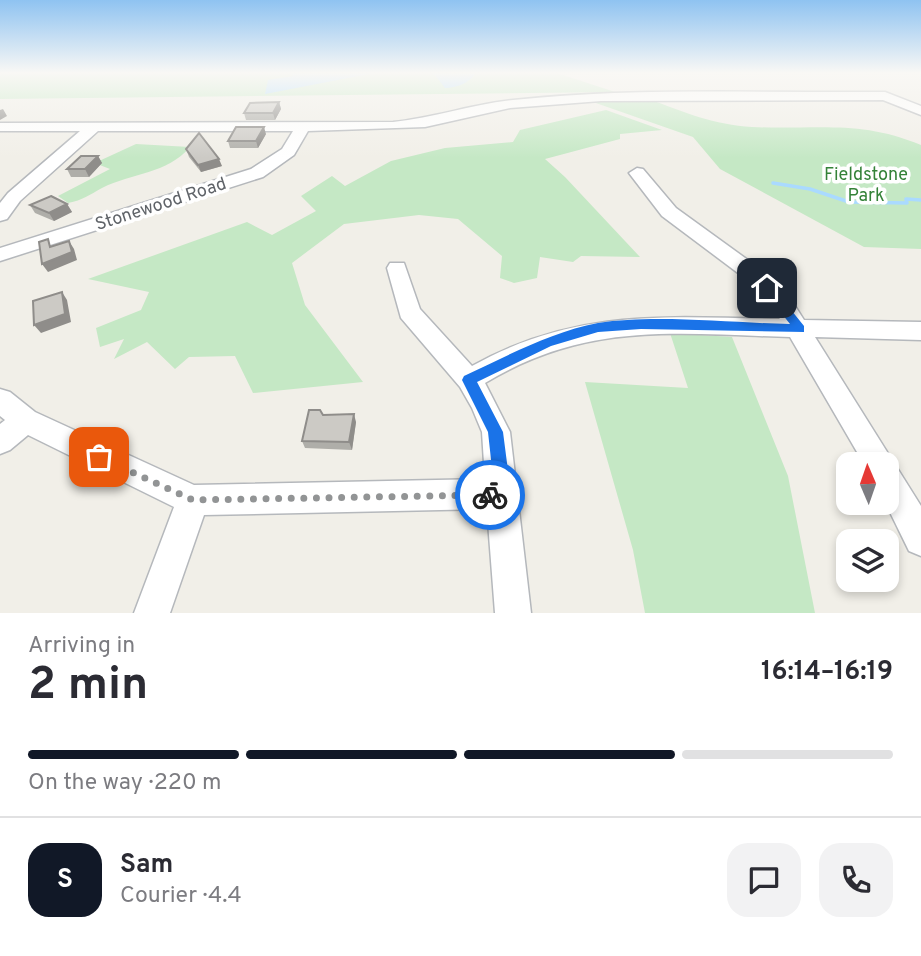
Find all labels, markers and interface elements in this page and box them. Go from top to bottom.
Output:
park label: Fieldstone Park [824,164,908,208]
street label: Stonewood Road [93,173,229,237]
pin [737,258,797,318]
icon: home [748,269,786,307]
pin [69,427,129,487]
icon: bag [80,438,118,476]
north arrow [836,452,900,514]
map controls [836,452,899,592]
courier [455,460,525,530]
icon: bike [471,476,509,514]
button: layers [836,529,899,592]
text: Arriving in [28,632,135,661]
text: 16:14–16:19 [761,656,893,689]
text: 2 min [28,657,148,716]
text: On the way · 220 m [28,769,222,798]
button: chat [727,843,801,917]
button: phone [819,843,893,917]
text: Sam [120,849,173,882]
text: S [57,864,73,897]
text: Courier · 4.4 [120,882,242,911]

